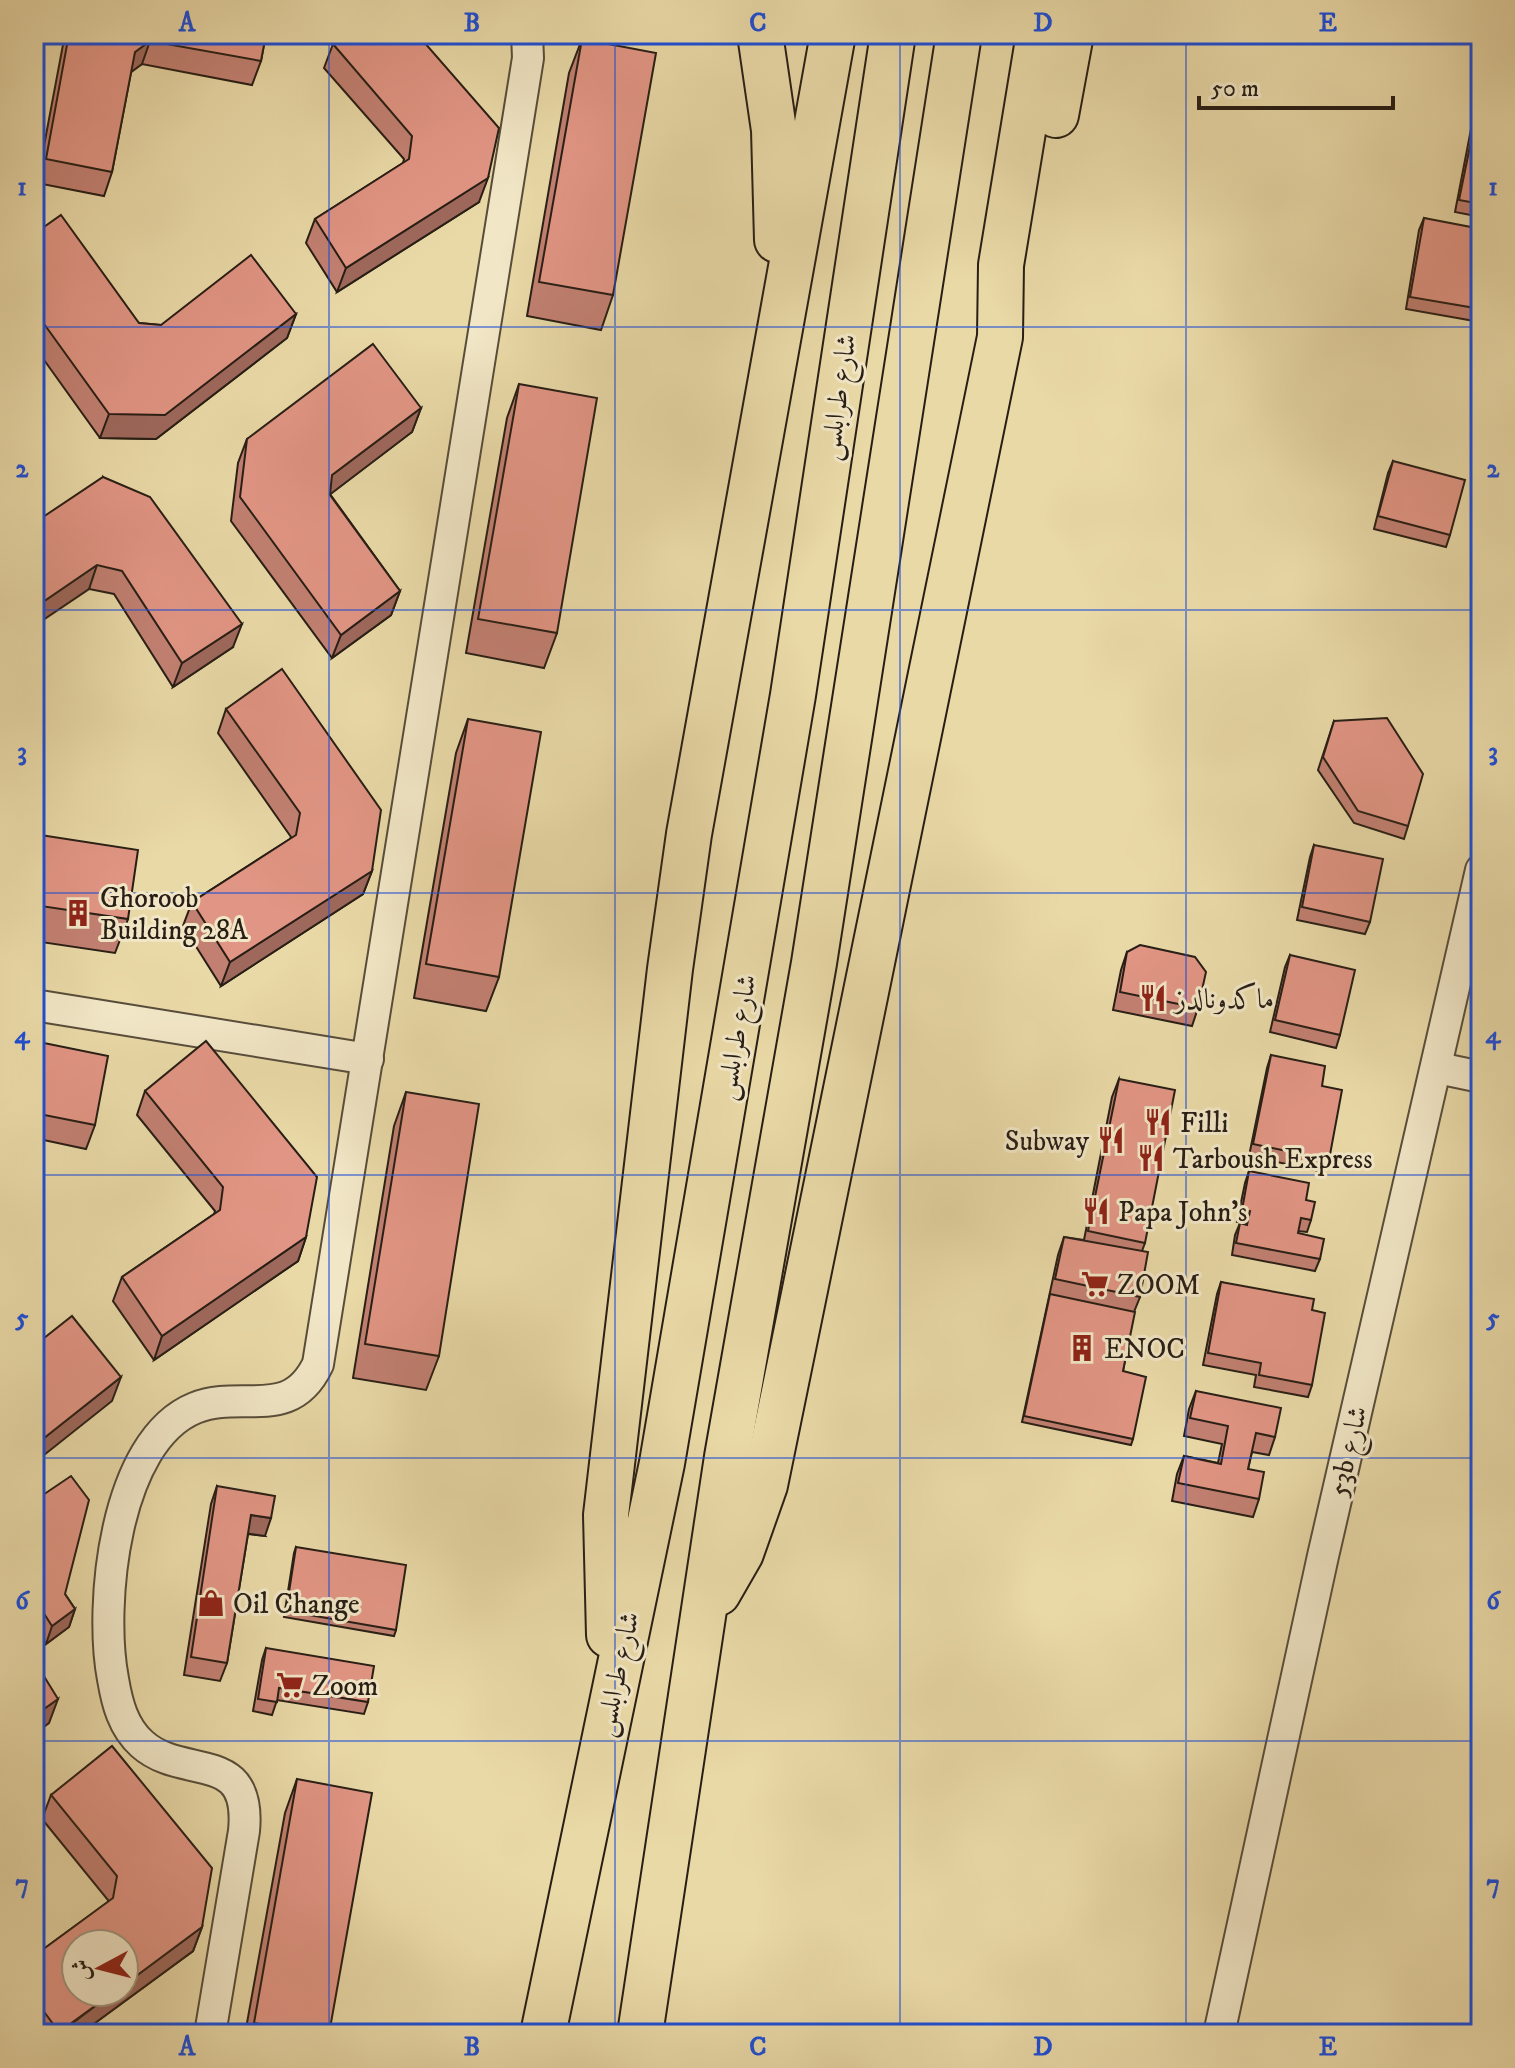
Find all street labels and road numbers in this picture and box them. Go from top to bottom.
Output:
street label: شارع طرابلس [812,332,870,463]
street label: شارع طرابلس [708,972,770,1104]
street label: 53b شارع [1321,1403,1381,1501]
street label: شارع طرابلس [587,1608,653,1741]

